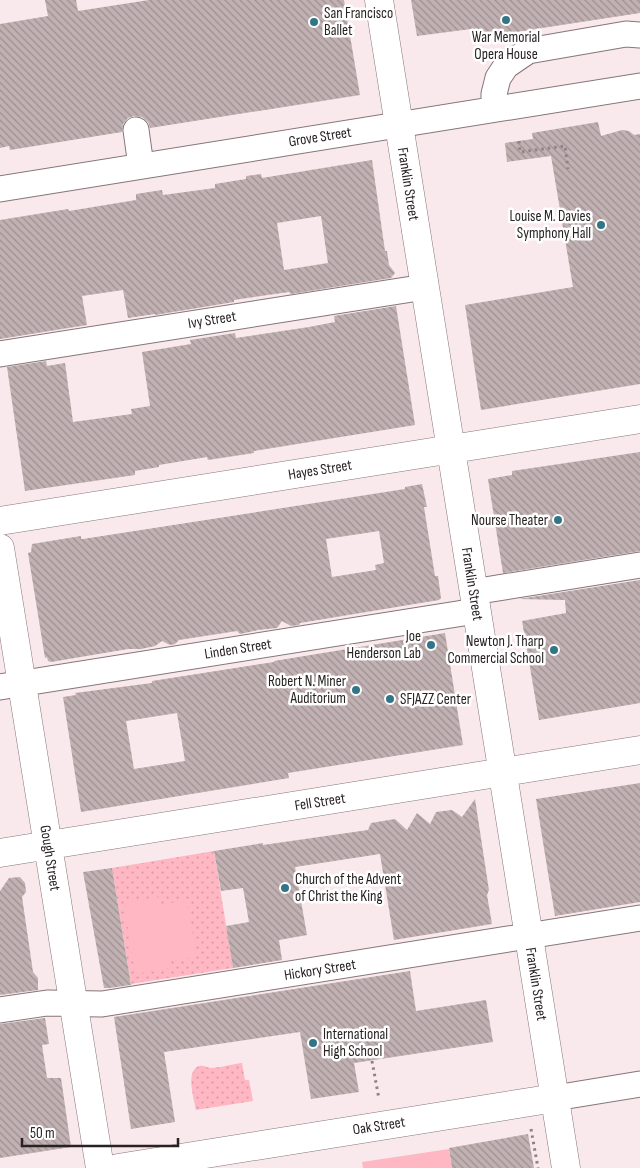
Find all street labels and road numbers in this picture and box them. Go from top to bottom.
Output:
street label: Grove Street [287,123,353,151]
street label: Franklin Street [393,146,423,222]
street label: Ivy Street [186,307,238,333]
street label: Hayes Street [287,456,354,484]
street label: Franklin Street [457,546,487,622]
street label: Linden Street [203,634,273,664]
street label: Fell Street [293,789,347,815]
street label: Gough Street [35,824,65,893]
street label: Franklin Street [521,946,551,1022]
street label: Hickory Street [283,955,358,985]
street label: Oak Street [351,1112,407,1140]

